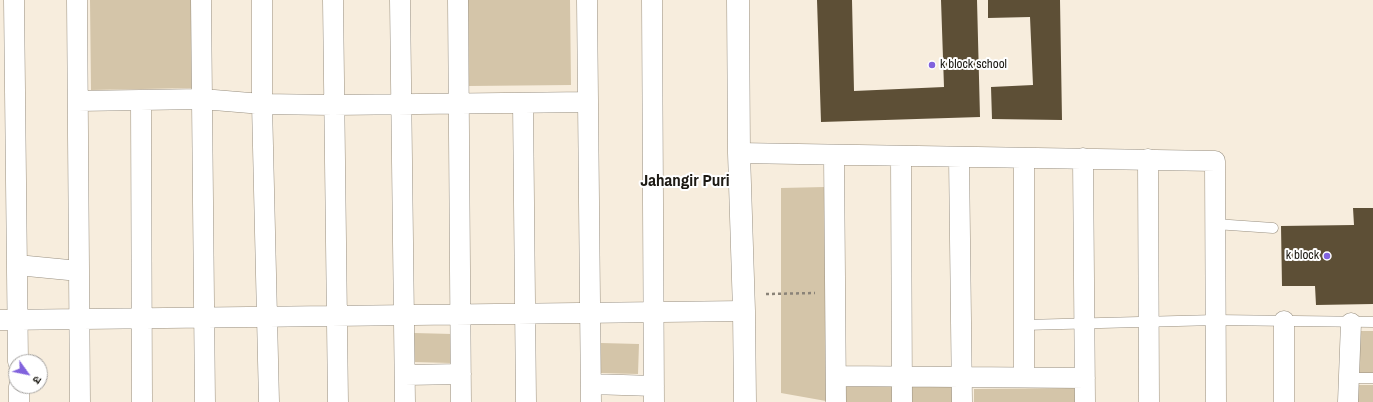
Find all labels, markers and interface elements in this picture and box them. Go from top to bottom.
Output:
place label: k block school [940,57,1007,73]
marker: k block school [927,60,937,70]
district label: Jahangir Puri [640,171,730,191]
place label: k block [1286,248,1319,264]
marker: k block [1322,251,1332,261]
north arrow [8,354,48,394]
text: उ [30,373,45,387]

